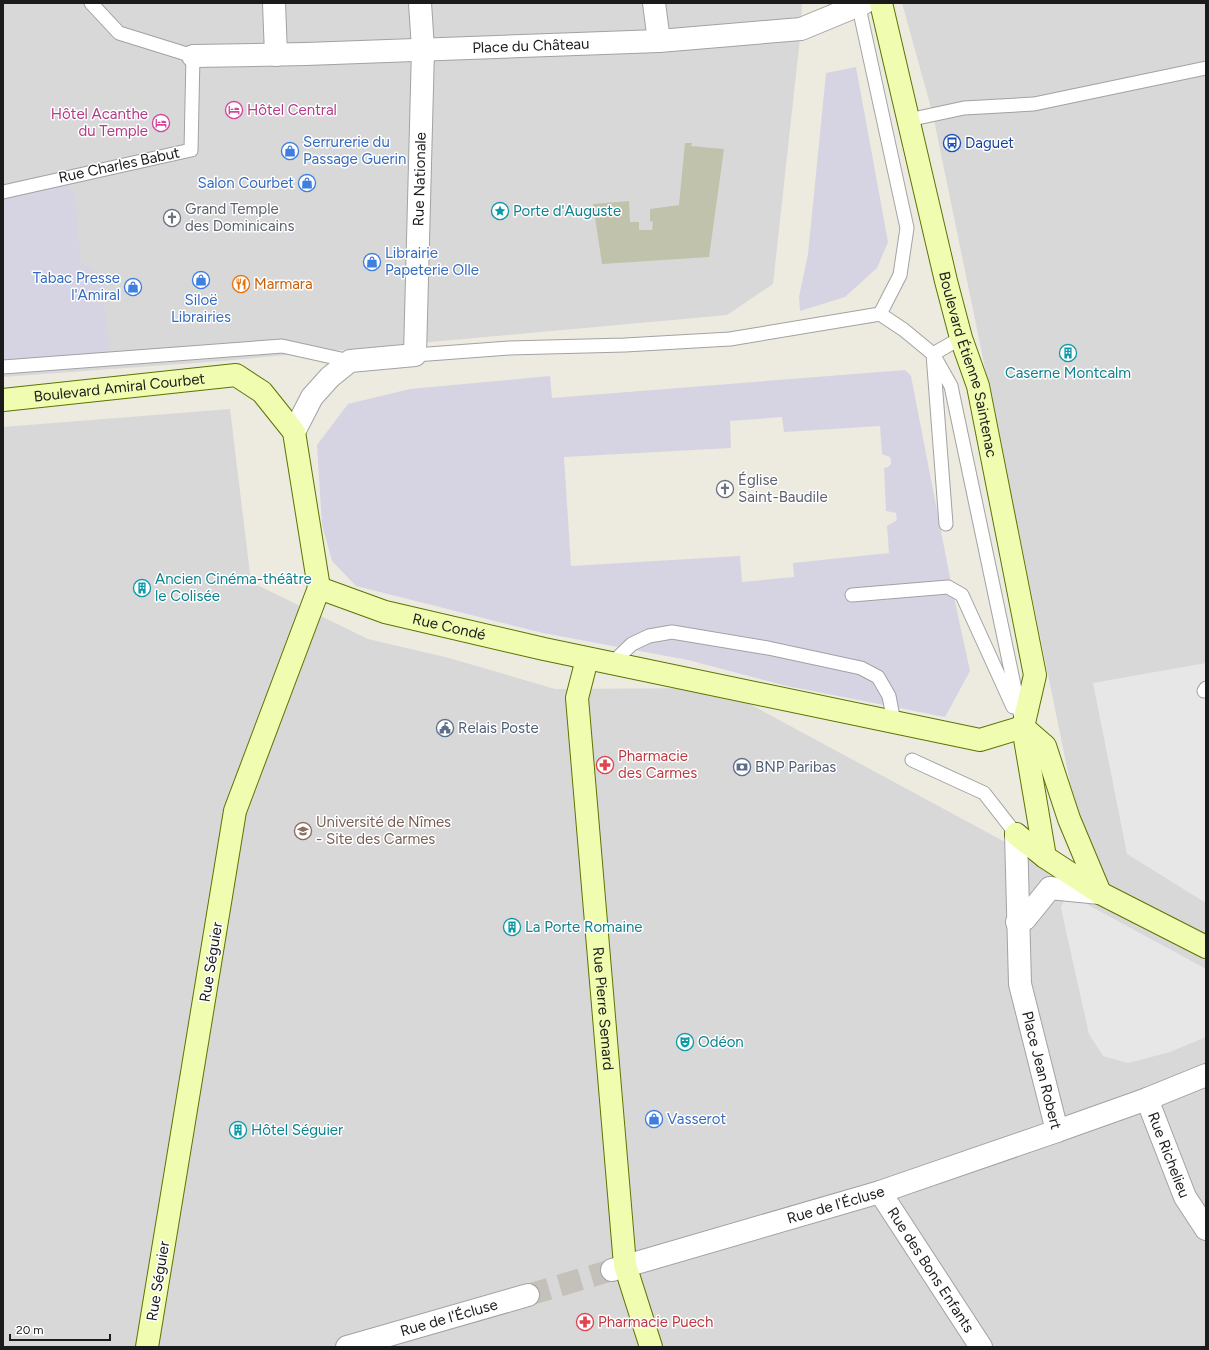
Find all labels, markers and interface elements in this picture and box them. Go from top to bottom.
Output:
street label: Place du Château [472,35,590,57]
hotel icon: Hôtel Central [224,100,244,120]
place label: Hôtel Central [247,101,337,119]
place label: Hôtel Acanthe du Temple [51,105,148,140]
hotel icon: Hôtel Acanthe du Temple [151,113,171,133]
street label: Rue Nationale [409,132,430,227]
place label: Serrurerie du Passage Guerin [303,133,406,168]
bus stop icon: Daguet [942,133,962,153]
place label: Daguet [965,134,1014,152]
shop icon: Serrurerie du Passage Guerin [280,141,300,161]
street label: Rue Charles Babut [57,143,182,187]
shop icon: Salon Courbet [297,173,317,193]
place label: Salon Courbet [197,174,294,192]
place label: Grand Temple des Dominicains [185,200,294,235]
place icon: Porte d'Auguste [490,201,510,221]
place label: Porte d'Auguste [513,202,621,220]
church icon: Grand Temple des Dominicains [162,208,182,228]
place label: Librairie Papeterie Olle [385,244,479,279]
shop icon: Librairie Papeterie Olle [362,252,382,272]
place label: Tabac Presse l'Amiral [33,269,120,304]
shop icon: Siloë Librairies [191,270,211,290]
street label: Boulevard Étienne Saintenac [935,270,1001,459]
restaurant icon: Marmara [231,274,251,294]
place label: Marmara [254,275,313,293]
shop icon: Tabac Presse l'Amiral [123,277,143,297]
place label: Siloë Librairies [171,291,231,326]
building icon: Caserne Montcalm [1058,343,1078,363]
place label: Caserne Montcalm [1005,364,1131,382]
street label: Boulevard Amiral Courbet [33,369,206,406]
place label: Église Saint-Baudile [738,471,828,506]
church icon: Église Saint-Baudile [715,479,735,499]
place label: Ancien Cinéma-théâtre le Colisée [155,570,312,605]
building icon: Ancien Cinéma-théâtre le Colisée [132,578,152,598]
street label: Rue Condé [411,610,487,644]
public building icon: Relais Poste [435,718,455,738]
place label: Relais Poste [458,719,539,737]
place label: Pharmacie des Carmes [618,747,697,782]
pharmacy icon: Pharmacie des Carmes [595,755,615,775]
bank icon: BNP Paribas [732,757,752,777]
place label: BNP Paribas [755,758,836,776]
place label: Université de Nîmes - Site des Carmes [316,813,451,848]
school or university icon: Université de Nîmes - Site des Carmes [293,821,313,841]
building icon: La Porte Romaine [502,917,522,937]
place label: La Porte Romaine [525,918,643,936]
street label: Rue Séguier [196,921,226,1003]
street label: Rue Pierre Semard [589,946,617,1071]
street label: Place Jean Robert [1018,1009,1065,1132]
theatre icon: Odéon [675,1032,695,1052]
place label: Odéon [698,1033,744,1051]
shop icon: Vasserot [644,1109,664,1129]
street label: Rue Richelieu [1144,1109,1193,1200]
place label: Vasserot [667,1110,726,1128]
building icon: Hôtel Séguier [228,1120,248,1140]
place label: Hôtel Séguier [251,1121,343,1139]
street label: Rue de l'Écluse [785,1182,887,1228]
street label: Rue des Bons Enfants [883,1204,978,1336]
street label: Rue Séguier [143,1240,173,1322]
street label: Rue de l'Écluse [398,1295,500,1340]
pharmacy icon: Pharmacie Puech [575,1312,595,1332]
place label: Pharmacie Puech [598,1313,713,1331]
scale bar [10,1316,110,1342]
text: 20 m [16,1323,44,1337]

